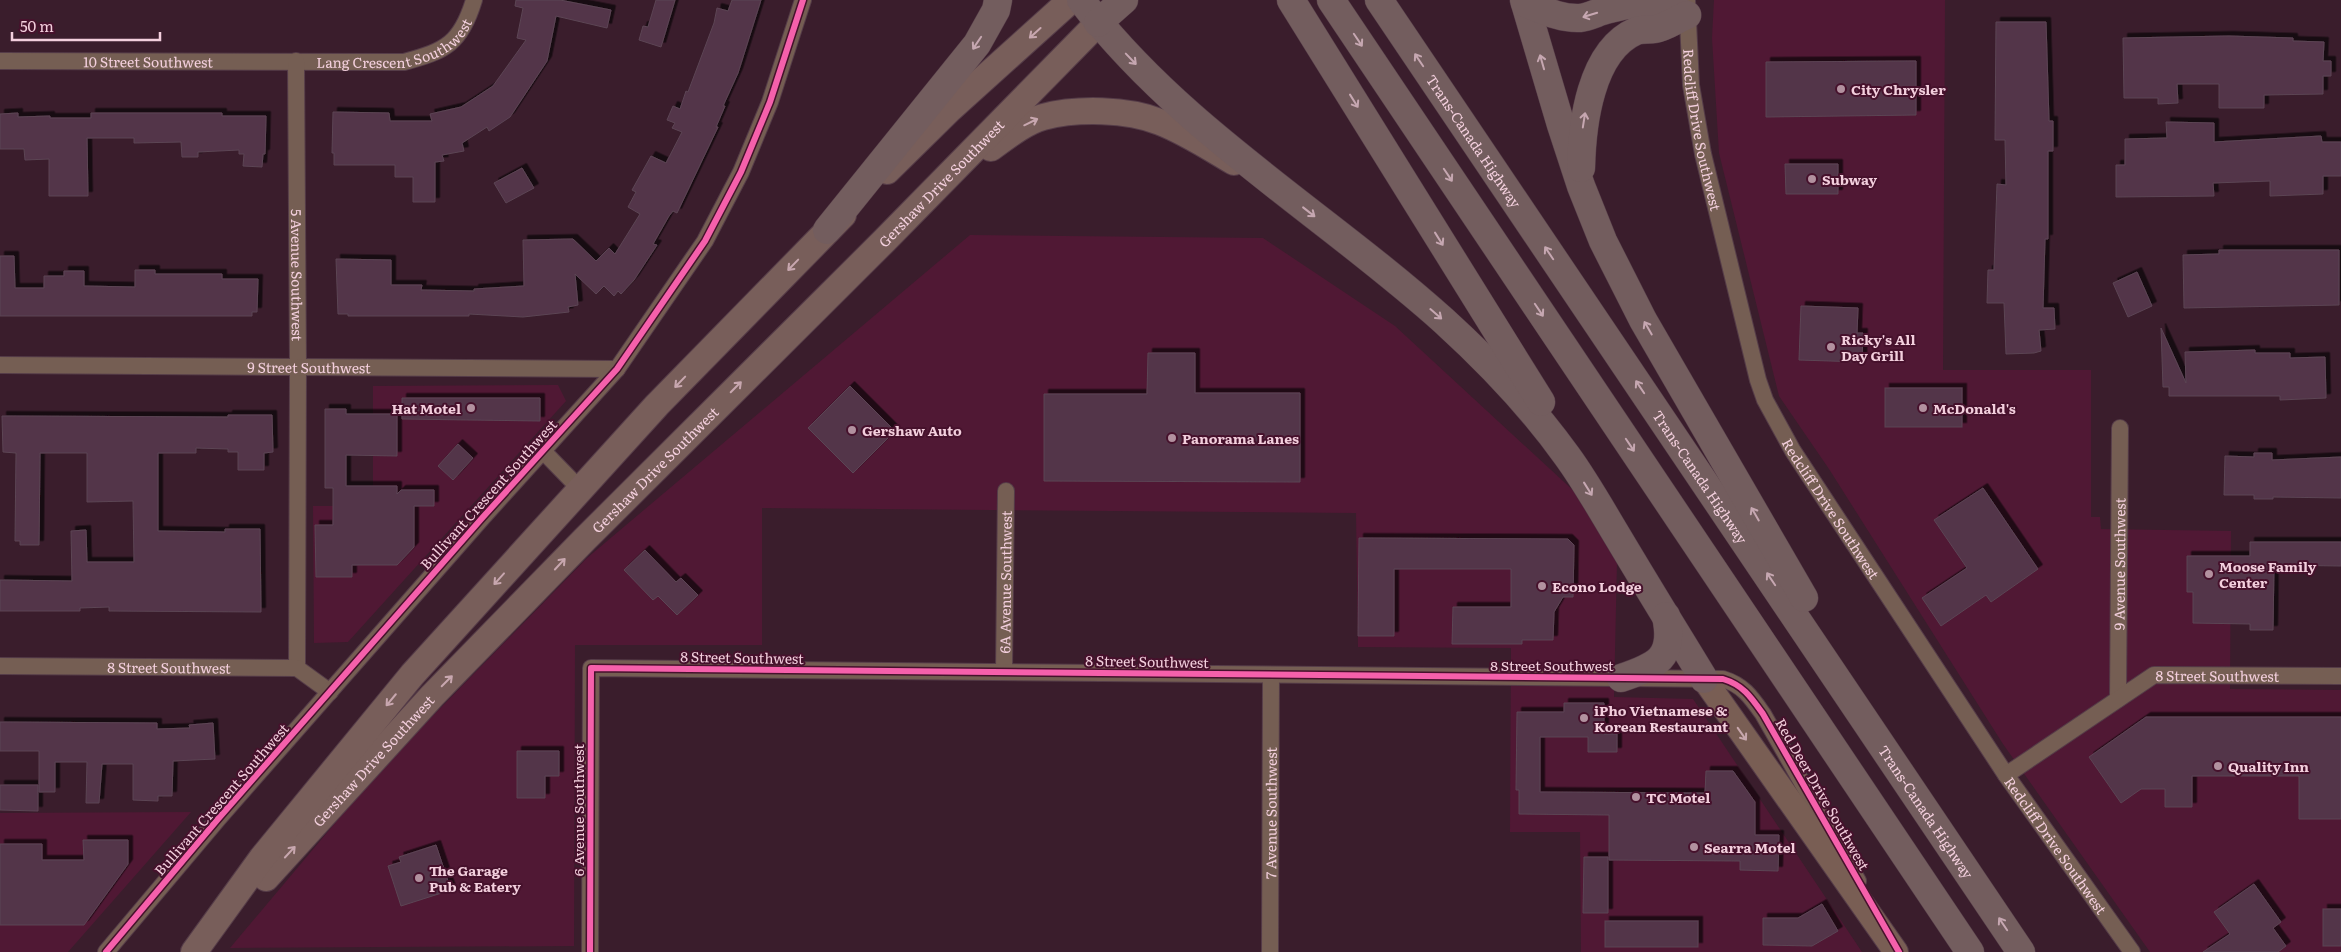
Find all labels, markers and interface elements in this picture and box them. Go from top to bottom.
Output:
scale bar [12,10,160,42]
one-way arrow [1583,10,1599,20]
text: 50 m [20,14,54,37]
street label: Lang Crescent Southwest [316,15,476,72]
one-way arrow [1028,27,1041,38]
one-way arrow [1353,33,1363,47]
one-way arrow [971,36,982,50]
street label: Redcliff Drive Southwest [1679,48,1727,213]
street label: 10 Street Southwest [83,51,213,72]
one-way arrow [1125,53,1137,66]
one-way arrow [1414,53,1424,67]
one-way arrow [1537,54,1547,70]
street label: Trans-Canada Highway [1422,70,1527,212]
place label: City Chrysler [1851,79,1946,99]
marker: City Chrysler [1835,83,1847,95]
one-way arrow [1349,93,1359,107]
one-way arrow [1580,112,1590,128]
street label: Gershaw Drive Southwest [874,115,1008,251]
one-way arrow [1024,117,1039,127]
one-way arrow [1444,168,1454,182]
place label: Subway [1822,169,1877,189]
marker: Subway [1806,173,1818,185]
one-way arrow [1302,207,1316,217]
street label: 5 Avenue Southwest [287,209,308,341]
one-way arrow [1435,231,1445,245]
one-way arrow [1544,246,1554,260]
one-way arrow [787,259,799,272]
one-way arrow [1534,303,1544,317]
one-way arrow [1429,308,1442,319]
one-way arrow [1642,321,1652,335]
place label: Ricky's All Day Grill [1841,329,1915,365]
marker: Ricky's All Day Grill [1825,341,1837,353]
street label: 9 Street Southwest [247,357,371,377]
one-way arrow [674,375,686,388]
one-way arrow [1635,380,1645,394]
one-way arrow [730,381,742,393]
place label: Hat Motel [391,398,461,418]
place label: McDonald's [1933,398,2016,418]
marker: Hat Motel [465,402,477,414]
street label: Gershaw Drive Southwest [587,402,723,537]
marker: McDonald's [1917,402,1929,414]
street label: Trans-Canada Highway [1648,406,1753,548]
street label: Bullivant Crescent Southwest [415,414,561,573]
place label: Gershaw Auto [862,420,962,440]
marker: Gershaw Auto [846,424,858,436]
place label: Panorama Lanes [1182,428,1299,448]
marker: Panorama Lanes [1166,432,1178,444]
street label: Redcliff Drive Southwest [1778,435,1885,583]
one-way arrow [1625,438,1635,452]
one-way arrow [1583,481,1593,495]
street label: 9 Avenue Southwest [2109,497,2129,630]
one-way arrow [1750,507,1760,521]
street label: 6A Avenue Southwest [994,510,1016,654]
place label: Moose Family Center [2219,556,2317,592]
one-way arrow [554,558,566,571]
marker: Moose Family Center [2203,568,2215,580]
one-way arrow [493,572,505,585]
one-way arrow [1766,573,1776,587]
place label: Econo Lodge [1552,576,1642,596]
marker: Econo Lodge [1536,580,1548,592]
street label: 8 Street Southwest [680,646,804,668]
street label: 8 Street Southwest [1085,650,1209,672]
street label: 8 Street Southwest [1490,655,1614,675]
street label: 8 Street Southwest [107,657,231,678]
street label: 8 Street Southwest [2156,665,2280,686]
one-way arrow [441,675,453,687]
street label: Gershaw Drive Southwest [308,690,439,831]
one-way arrow [386,693,397,706]
place label: iPho Vietnamese & Korean Restaurant [1594,700,1729,736]
marker: iPho Vietnamese & Korean Restaurant [1578,712,1590,724]
street label: Red Deer Drive Southwest [1771,714,1875,874]
street label: Bullivant Crescent Southwest [149,718,293,879]
one-way arrow [1737,726,1747,740]
street label: Trans-Canada Highway [1874,741,1979,883]
street label: 6 Avenue Southwest [568,743,588,876]
street label: 7 Avenue Southwest [1260,747,1281,879]
place label: Quality Inn [2228,756,2309,776]
marker: Quality Inn [2212,760,2224,772]
street label: Redcliff Drive Southwest [2000,772,2112,918]
place label: TC Motel [1646,787,1710,807]
marker: TC Motel [1630,791,1642,803]
place label: Searra Motel [1704,837,1796,857]
marker: Searra Motel [1688,841,1700,853]
one-way arrow [284,846,296,859]
place label: The Garage Pub & Eatery [429,860,521,896]
marker: The Garage Pub & Eatery [413,872,425,884]
one-way arrow [1998,917,2008,931]

